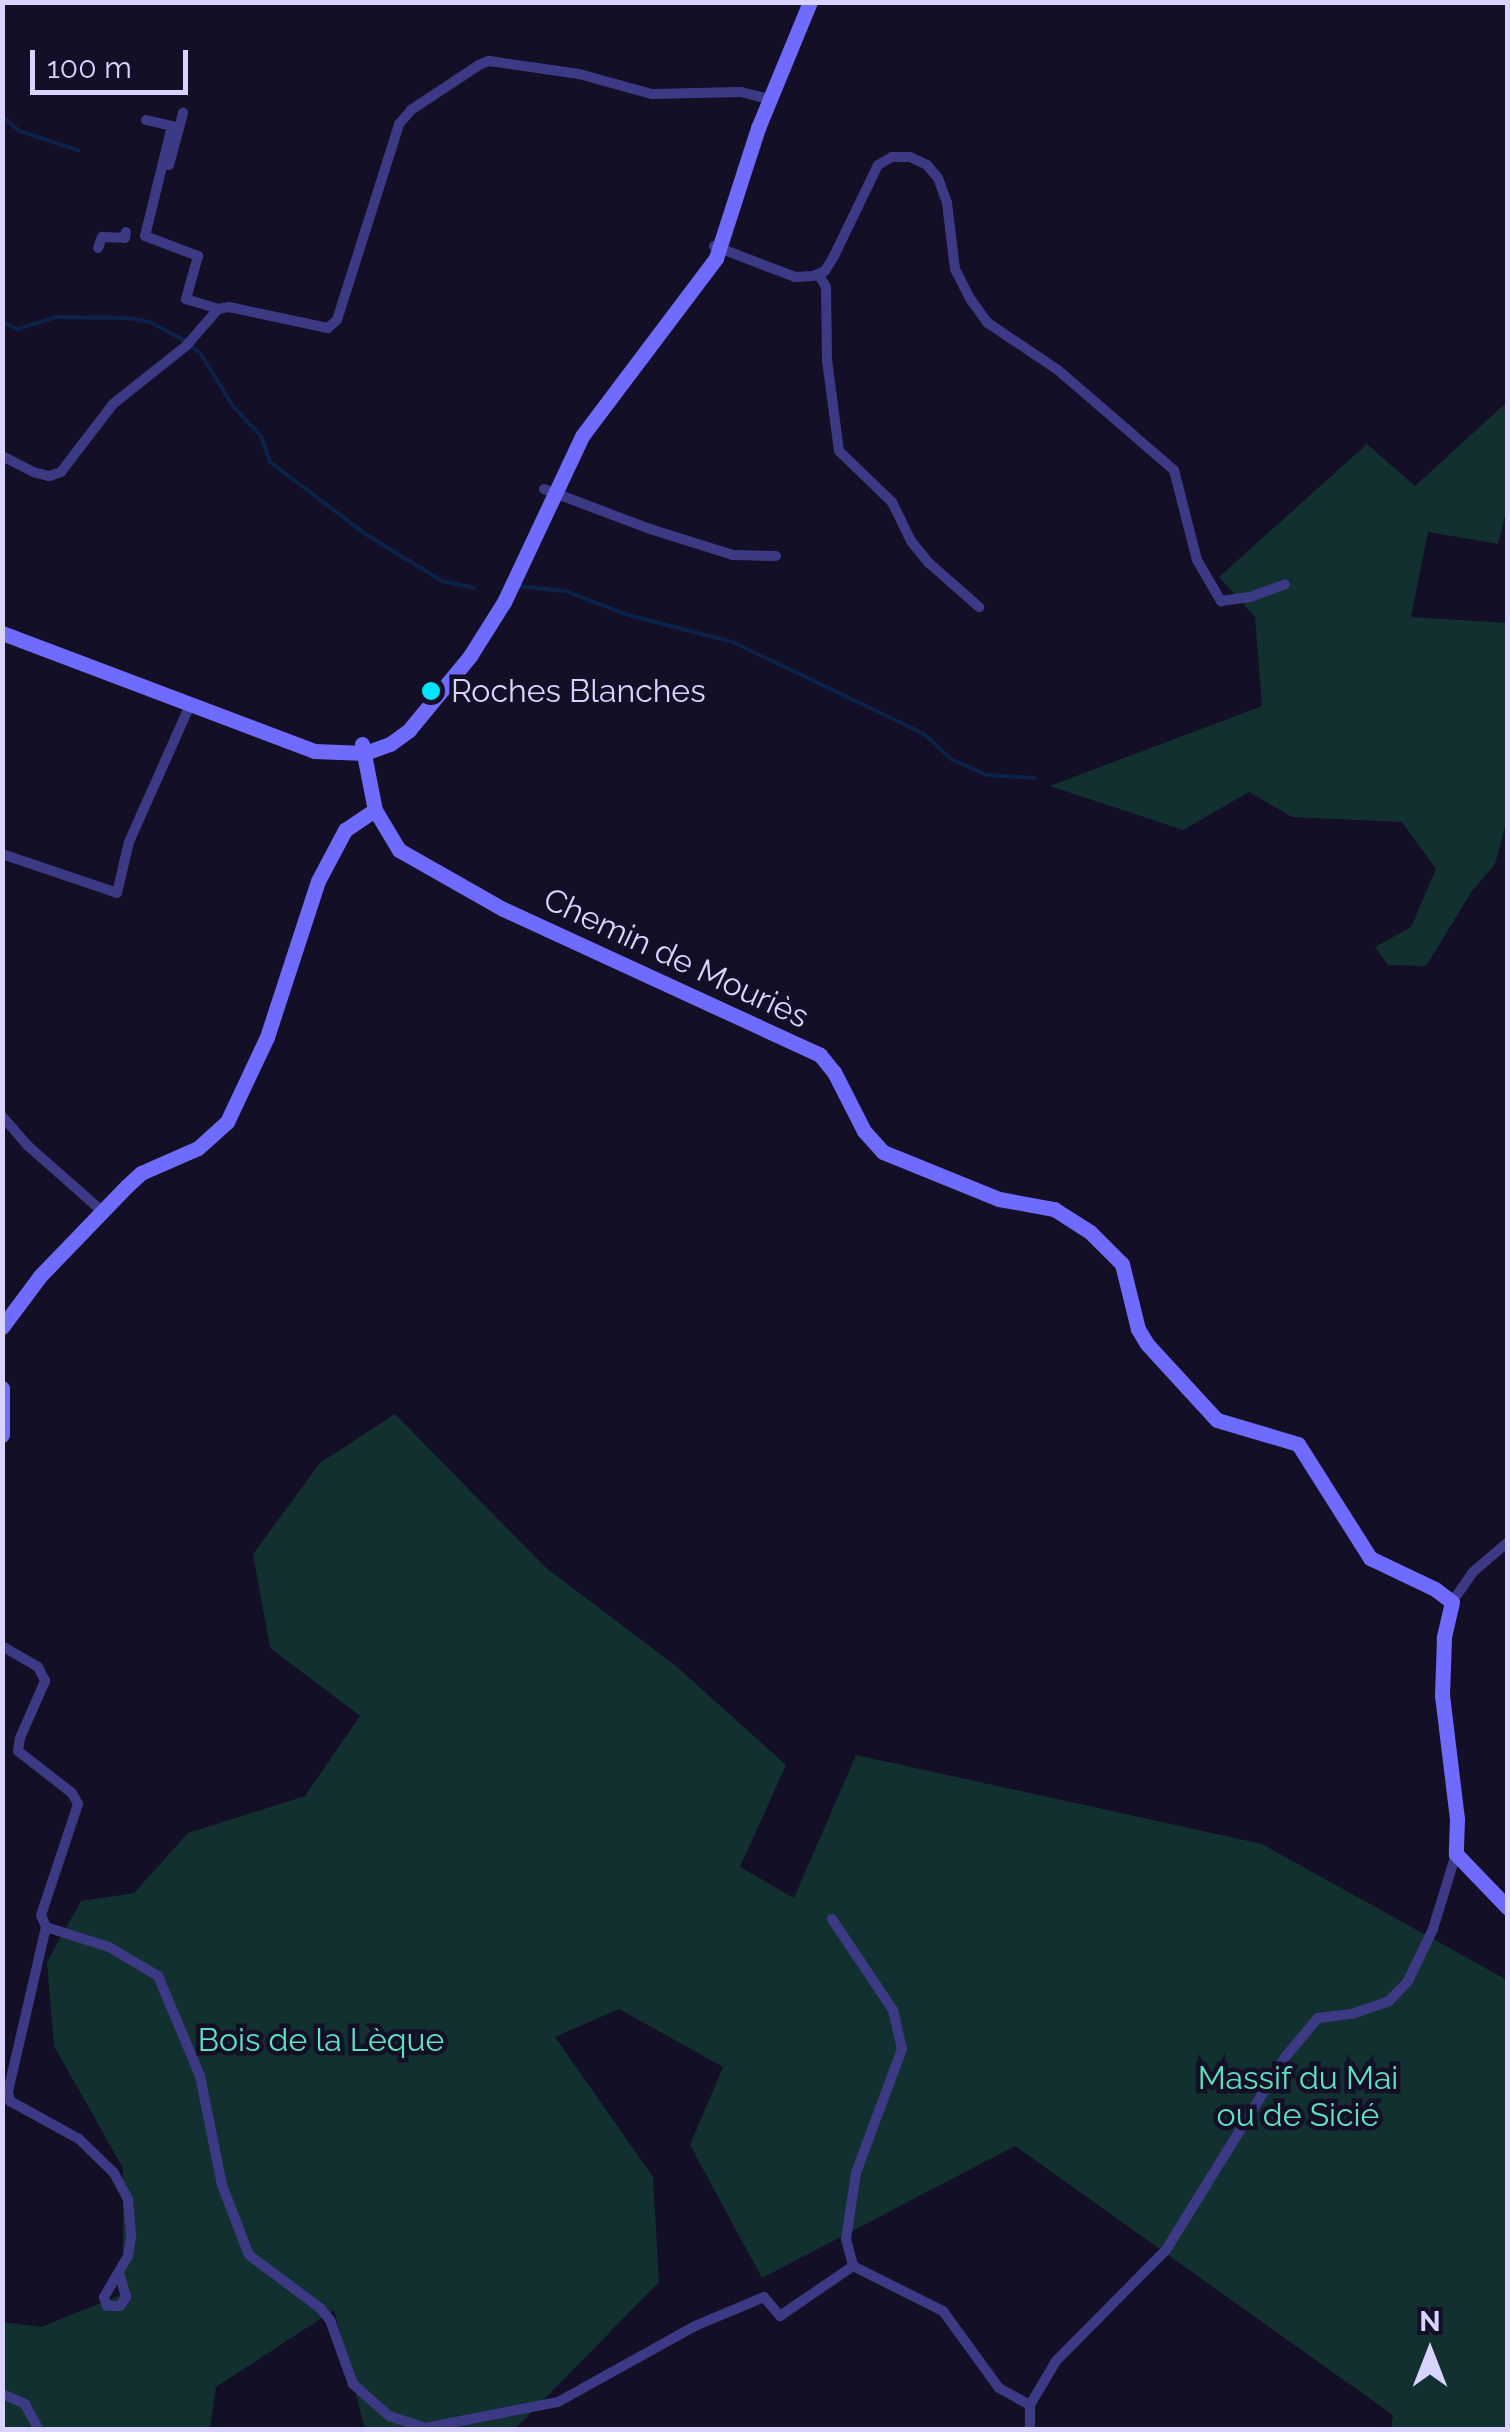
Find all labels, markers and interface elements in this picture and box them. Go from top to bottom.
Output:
scale bar [35,30,192,92]
text: 100 m [47,50,132,85]
place label: Roches Blanches [451,672,706,710]
marker: Roches Blanches [420,680,442,702]
street label: Chemin de Mouriès [537,880,815,1036]
park label: Bois de la Lèque [198,2021,444,2059]
park label: Massif du Mai ou de Sicié [1197,2060,1399,2135]
north arrow [1380,2302,1480,2402]
text: N [1419,2305,1441,2338]

